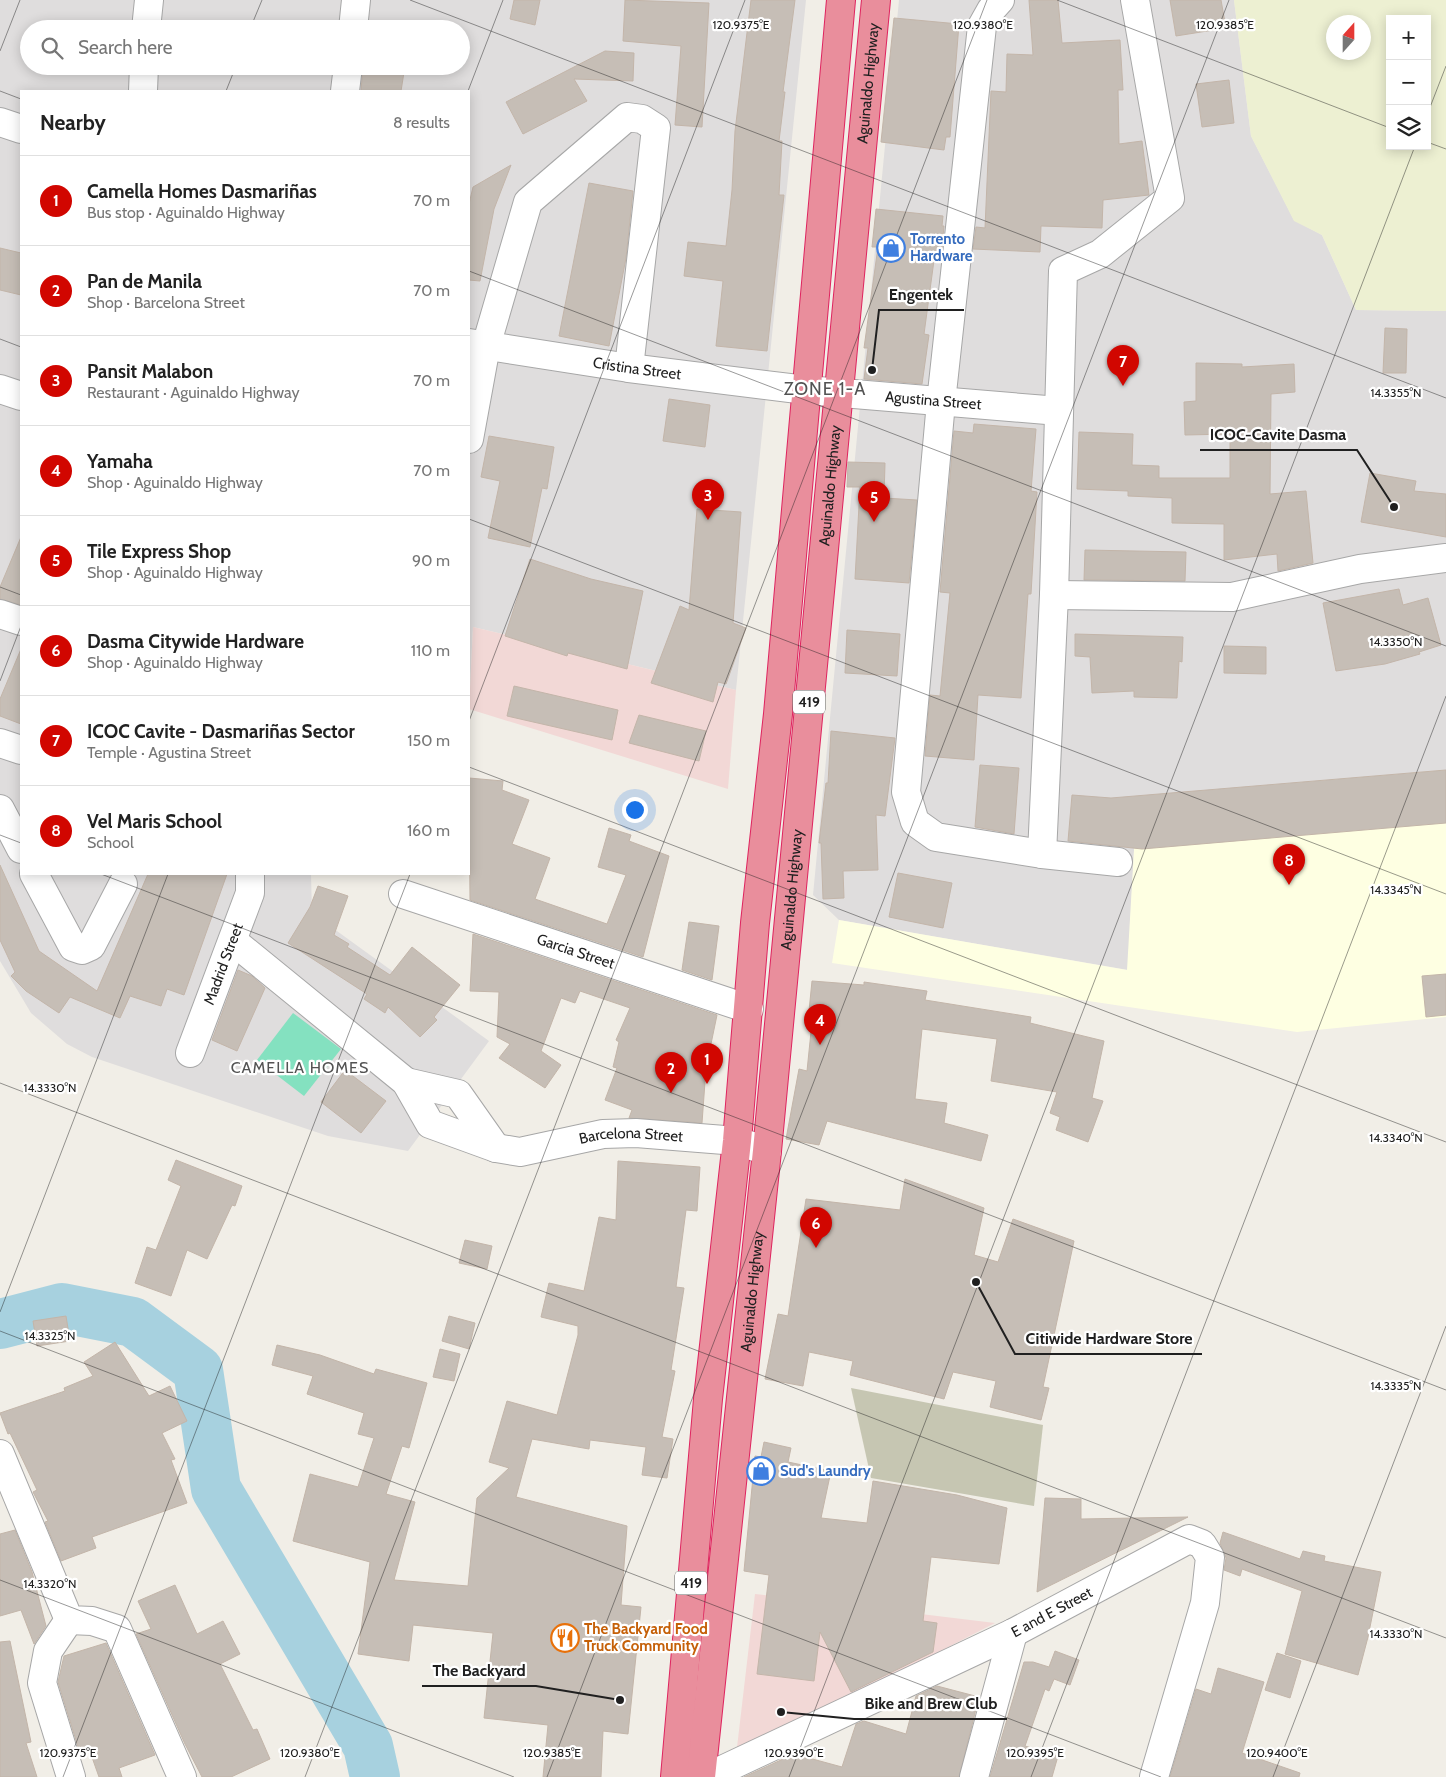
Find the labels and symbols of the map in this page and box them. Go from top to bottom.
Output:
north arrow [1326,15,1371,60]
text: 120.9375°E [713,17,770,32]
text: 120.9380°E [953,17,1013,32]
text: 120.9385°E [1196,17,1254,32]
street label: Aguinaldo Highway [853,22,883,144]
place label: Torrento Hardware [910,230,973,265]
shop icon: Torrento Hardware [876,233,906,263]
callout: Engentek [879,279,964,310]
text: Engentek [889,285,953,304]
pin: 7 [1107,345,1139,386]
street label: Cristina Street [592,353,682,383]
district label: ZONE 1-A [784,378,866,400]
text: 14.3355°N [1370,385,1422,400]
street label: Agustina Street [884,388,982,414]
callout: ICOC-Cavite Dasma [1200,419,1357,450]
street label: Aguinaldo Highway [815,424,845,547]
text: ICOC-Cavite Dasma [1210,425,1346,444]
pin: 3 [692,479,724,520]
pin: 5 [858,481,890,522]
text: 14.3350°N [1370,634,1422,649]
road number: 419 [793,690,825,714]
your location [622,797,648,823]
street label: Aguinaldo Highway [777,828,806,951]
pin: 8 [1273,844,1305,885]
text: 14.3345°N [1370,882,1422,897]
street label: Madrid Street [200,921,247,1007]
street label: Garcia Street [534,930,617,973]
pin: 4 [804,1004,836,1045]
pin: 1 [691,1043,723,1084]
pin: 2 [655,1052,687,1093]
district label: CAMELLA HOMES [231,1058,369,1077]
text: 14.3330°N [24,1080,76,1095]
street label: Barcelona Street [577,1124,684,1148]
text: 14.3340°N [1369,1130,1423,1145]
pin: 6 [800,1207,832,1248]
street label: Aguinaldo Highway [737,1230,768,1353]
callout: Citiwide Hardware Store [1015,1323,1202,1354]
text: 14.3325°N [25,1328,75,1343]
text: Citiwide Hardware Store [1025,1329,1193,1348]
text: 14.3335°N [1370,1378,1422,1393]
shop icon: Sud's Laundry [746,1456,776,1486]
place label: Sud's Laundry [780,1462,872,1480]
road number: 419 [675,1572,707,1595]
text: 14.3320°N [24,1576,76,1591]
street label: E and E Street [1008,1583,1095,1641]
place label: The Backyard Food Truck Community [584,1620,708,1655]
restaurant icon: The Backyard Food Truck Community [550,1623,580,1653]
text: 14.3330°N [1370,1626,1422,1641]
callout: The Backyard [422,1655,536,1686]
text: The Backyard [432,1661,526,1680]
callout: Bike and Brew Club [854,1688,1007,1719]
text: Bike and Brew Club [865,1694,997,1713]
text: 120.9375°E [40,1745,97,1760]
text: 120.9380°E [280,1745,340,1760]
text: 120.9385°E [523,1745,581,1760]
text: 120.9390°E [764,1745,824,1760]
text: 120.9395°E [1006,1745,1064,1760]
text: 120.9400°E [1246,1745,1308,1760]

